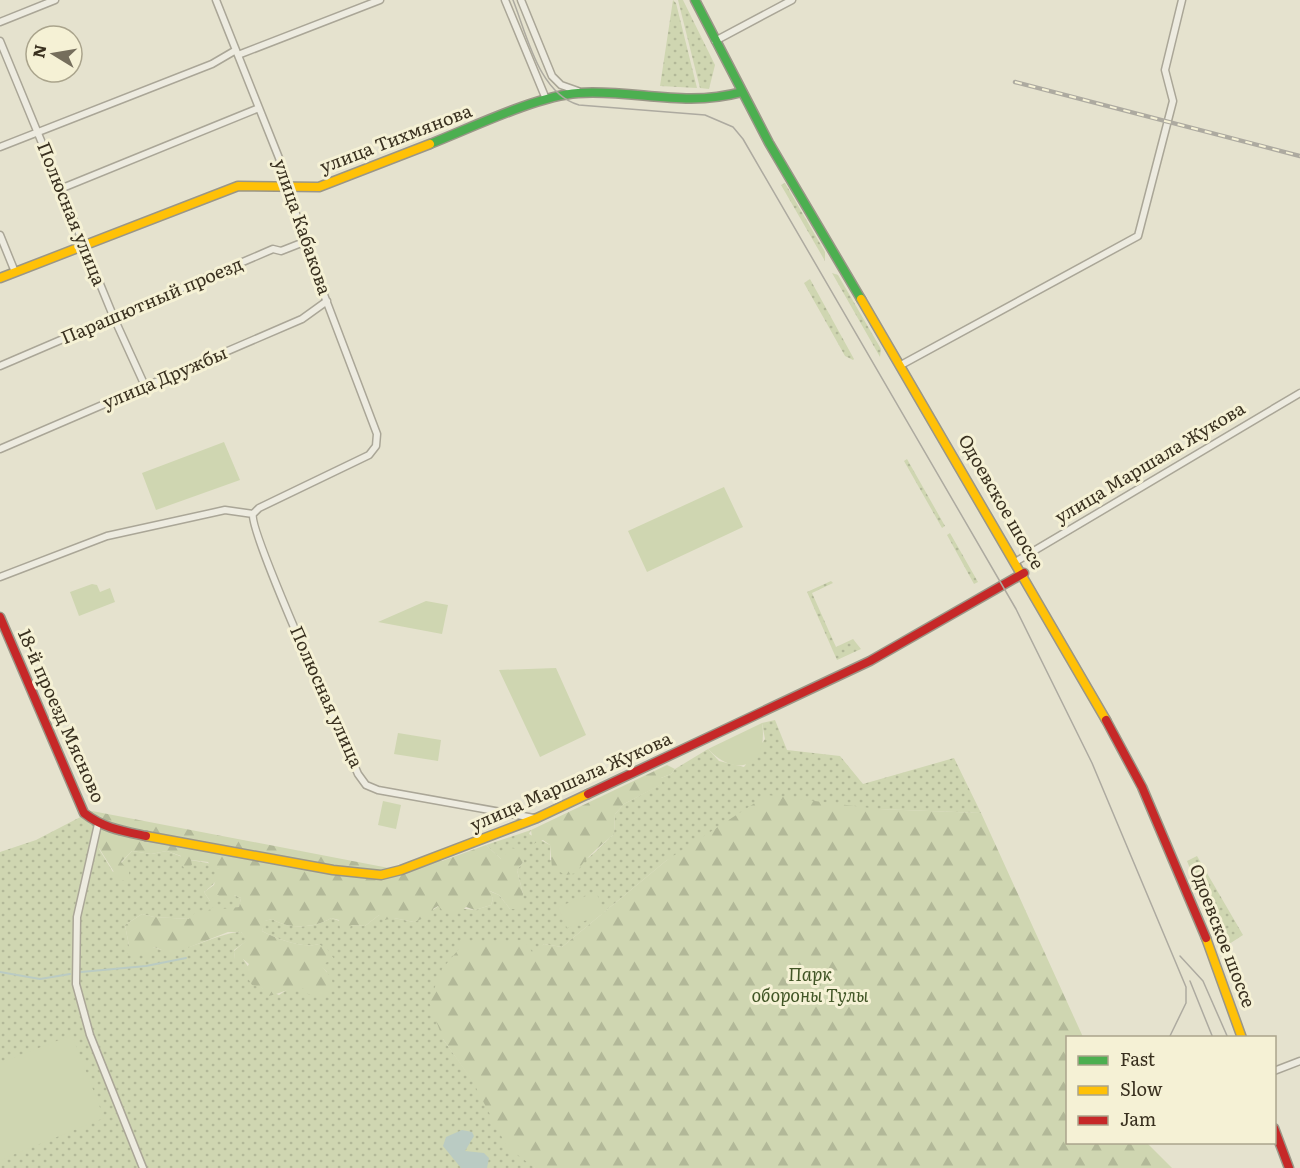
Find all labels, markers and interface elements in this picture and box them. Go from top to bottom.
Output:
north arrow [24,24,84,84]
text: N [25,42,51,60]
street label: улица Тихмянова [316,96,476,179]
street label: Полюсная улица [31,137,114,290]
street label: улица Кабакова [267,155,339,298]
street label: Парашютный проезд [56,249,246,350]
street label: улица Дружбы [98,338,231,415]
street label: улица Маршала Жукова [1049,394,1250,529]
street label: Одоевское шоссе [953,429,1052,574]
street label: Полюсная улица [284,621,371,772]
street label: 18-й проезд Мясново [12,624,113,806]
street label: улица Маршала Жукова [465,724,676,837]
street label: Одоевское шоссе [1184,860,1263,1011]
park label: Парк обороны Тулы [751,960,869,1008]
legend [1066,1036,1276,1144]
text: Fast [1120,1045,1156,1072]
text: Slow [1120,1075,1163,1102]
text: Jam [1120,1105,1156,1132]

